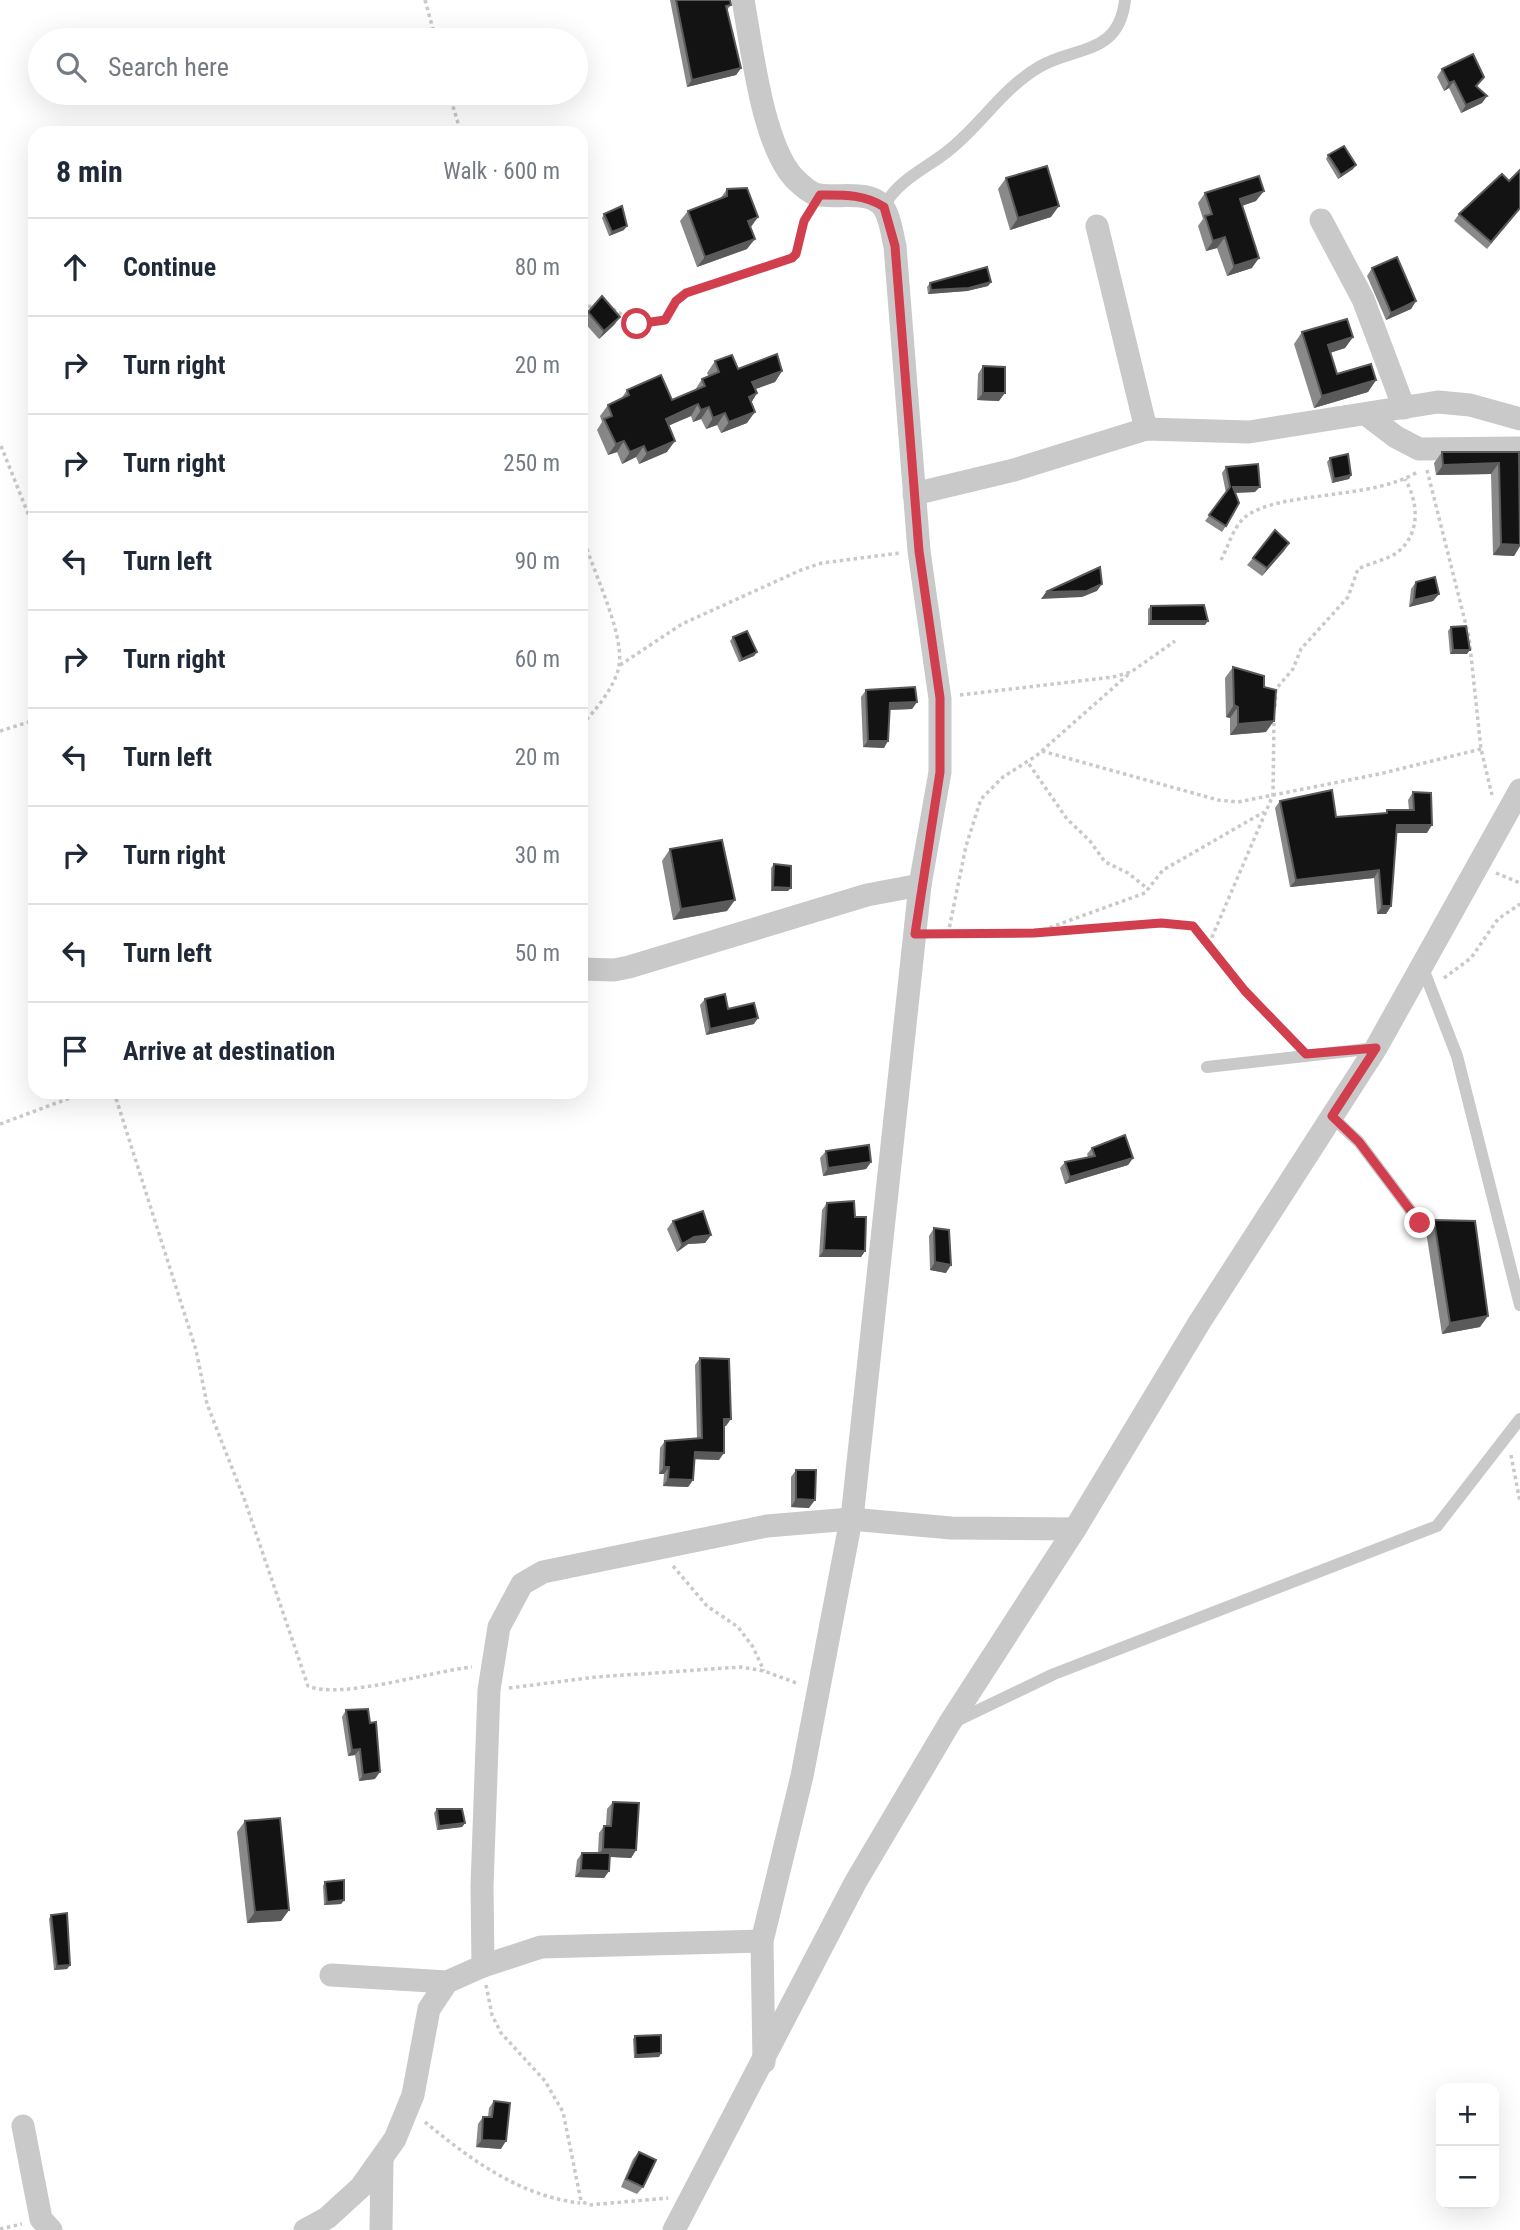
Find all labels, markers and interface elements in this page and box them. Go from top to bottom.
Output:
search box [28,28,588,105]
icon: search [52,48,90,86]
text: Search here [108,52,229,82]
text: 8 min [56,154,123,189]
text: Walk · 600 m [443,158,560,185]
icon: ahead [56,248,94,286]
text: Continue [123,252,216,282]
text: 80 m [515,254,560,281]
route start [621,308,652,339]
icon: right [56,346,94,384]
text: Turn right [123,350,225,380]
text: 20 m [515,352,560,379]
icon: right [56,444,94,482]
text: Turn right [123,448,225,478]
text: 250 m [503,450,560,477]
icon: left [56,542,94,580]
text: Turn left [123,546,212,576]
text: 90 m [515,548,560,575]
icon: right [56,640,94,678]
text: Turn right [123,644,225,674]
text: 60 m [515,646,560,673]
icon: left [56,738,94,776]
text: Turn left [123,742,212,772]
text: 20 m [515,744,560,771]
icon: right [56,836,94,874]
text: Turn right [123,840,225,870]
text: 30 m [515,842,560,869]
icon: left [56,934,94,972]
text: Turn left [123,938,212,968]
text: 50 m [515,940,560,967]
icon: arrive [56,1032,94,1070]
text: Arrive at destination [123,1036,335,1066]
route end [1404,1207,1435,1238]
map controls [1436,2083,1499,2209]
button: + [1436,2083,1499,2146]
button: − [1436,2146,1499,2209]

